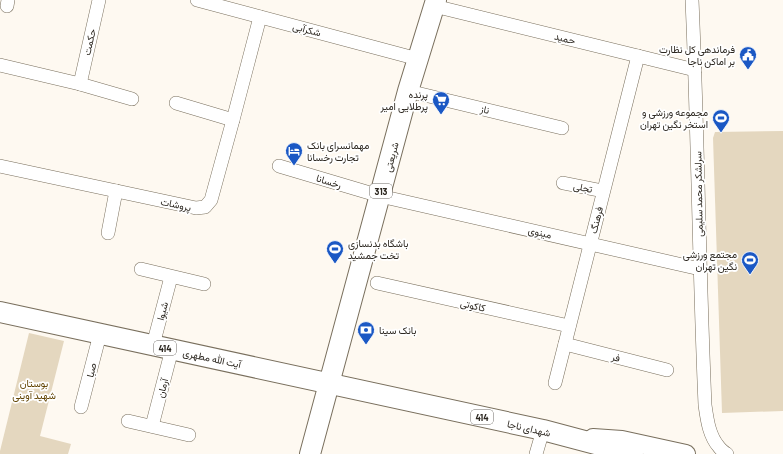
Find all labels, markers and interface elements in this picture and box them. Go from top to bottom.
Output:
street label: شکرآبی [291,19,323,40]
street label: حکمت [80,27,98,56]
street label: حمید [553,30,577,47]
place label: فرماندهی کل نظارت بر اماکن ناجا [659,43,735,68]
public building icon: فرماندهی کل نظارت بر اماکن ناجا [738,45,758,70]
place label: پرنده پرطلایی امیر [379,88,428,114]
supermarket icon: پرنده پرطلایی امیر [431,90,451,115]
street label: ناز [478,102,491,117]
place label: مجموعه ورزشی و استخر نگین تهران [640,106,708,131]
sports icon: مجموعه ورزشی و استخر نگین تهران [711,108,731,133]
place label: مهمانسرای بانک تجارت رخسانا [307,139,369,164]
hotel icon: مهمانسرای بانک تجارت رخسانا [284,141,304,166]
street label: شریعتی [381,141,402,174]
street label: سرلشکر محمد سلیمی [691,151,706,237]
street label: رخسانا [315,171,343,191]
street label: تجلی [572,179,594,196]
road number: 313 [370,184,392,198]
street label: پروشات [159,195,192,215]
street label: فرهنگ [587,205,606,235]
street label: مینوی [527,223,553,242]
place label: باشگاه بدنسازى تخت جمشيد [348,237,409,262]
sports icon: باشگاه بدنسازى تخت جمشيد [325,239,345,264]
place label: مجتمع ورزشی نگین تهران [683,248,737,273]
sports icon: مجتمع ورزشی نگین تهران [740,250,760,275]
street label: کاکوتی [459,296,487,315]
street label: شیوا [154,300,171,322]
bank icon: بانک سینا [356,320,376,345]
place label: بانک سینا [379,324,416,337]
road number: 414 [154,341,176,355]
street label: آیت الله مطهری [182,346,243,371]
street label: فر [609,350,622,365]
street label: صبا [83,362,100,379]
street label: آرمان [154,376,171,399]
park label: بوستان شهید آوینی [12,377,56,402]
road number: 414 [471,410,493,424]
street label: شهدای ناجا [506,417,552,440]

